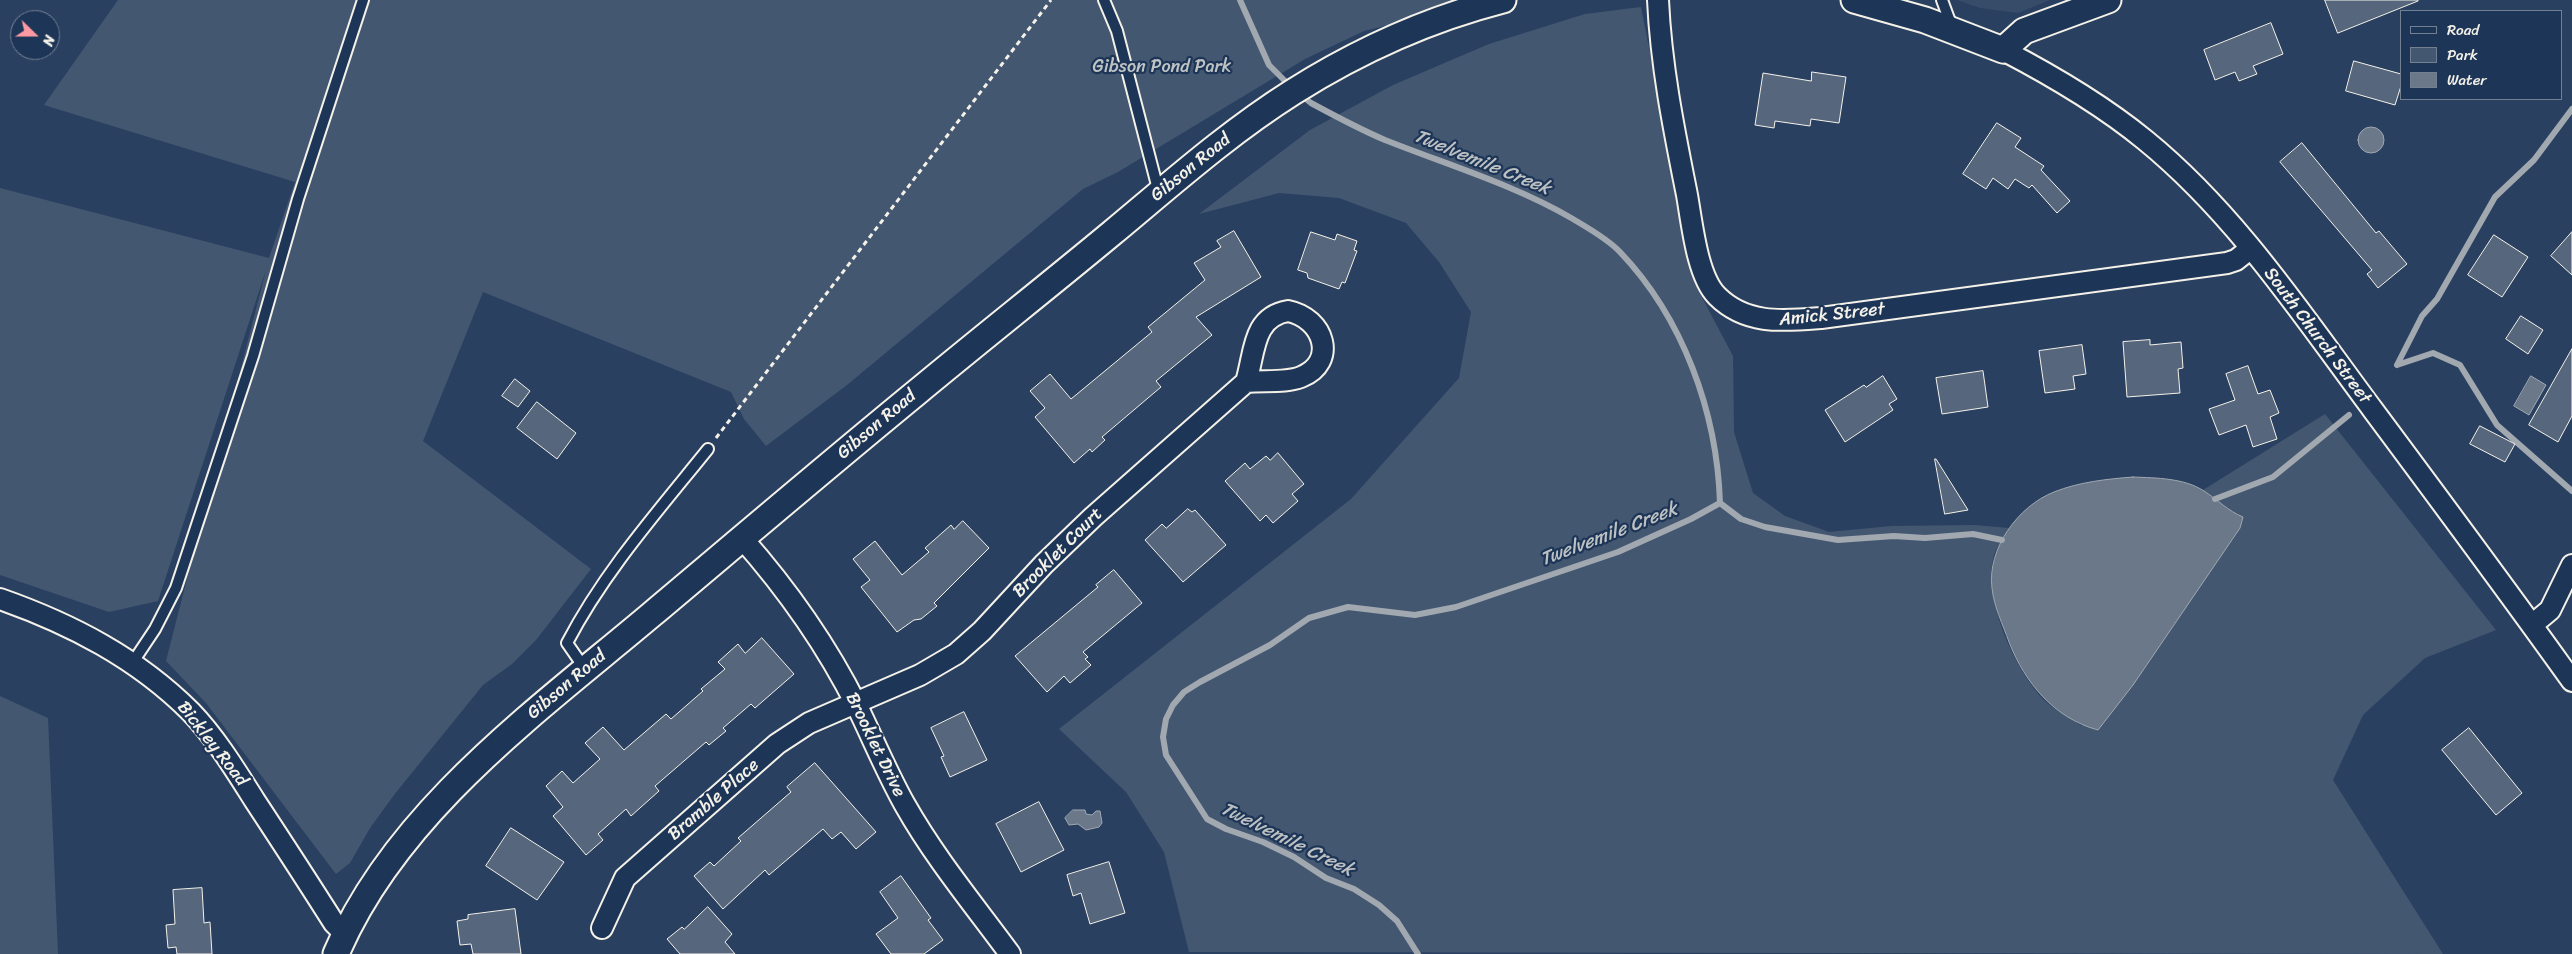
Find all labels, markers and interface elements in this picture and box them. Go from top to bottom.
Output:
north arrow [10,10,60,60]
legend [2400,10,2562,100]
text: Road [2447,17,2479,43]
text: N [35,31,62,50]
text: Park [2447,42,2478,68]
park label: Gibson Pond Park [1093,56,1231,78]
text: Water [2447,67,2487,93]
water label: Twelvemile Creek [1411,125,1553,201]
street label: Gibson Road [1147,129,1235,207]
street label: South Church Street [2259,264,2375,408]
street label: Amick Street [1778,299,1886,331]
street label: Gibson Road [833,386,921,464]
water label: Twelvemile Creek [1537,498,1681,572]
street label: Brooklet Court [1009,504,1107,602]
street label: Gibson Road [523,646,611,724]
street label: Brooklet Drive [840,689,910,801]
street label: Bickley Road [172,697,252,791]
street label: Bramble Place [664,755,764,845]
water label: Twelvemile Creek [1217,798,1357,882]

